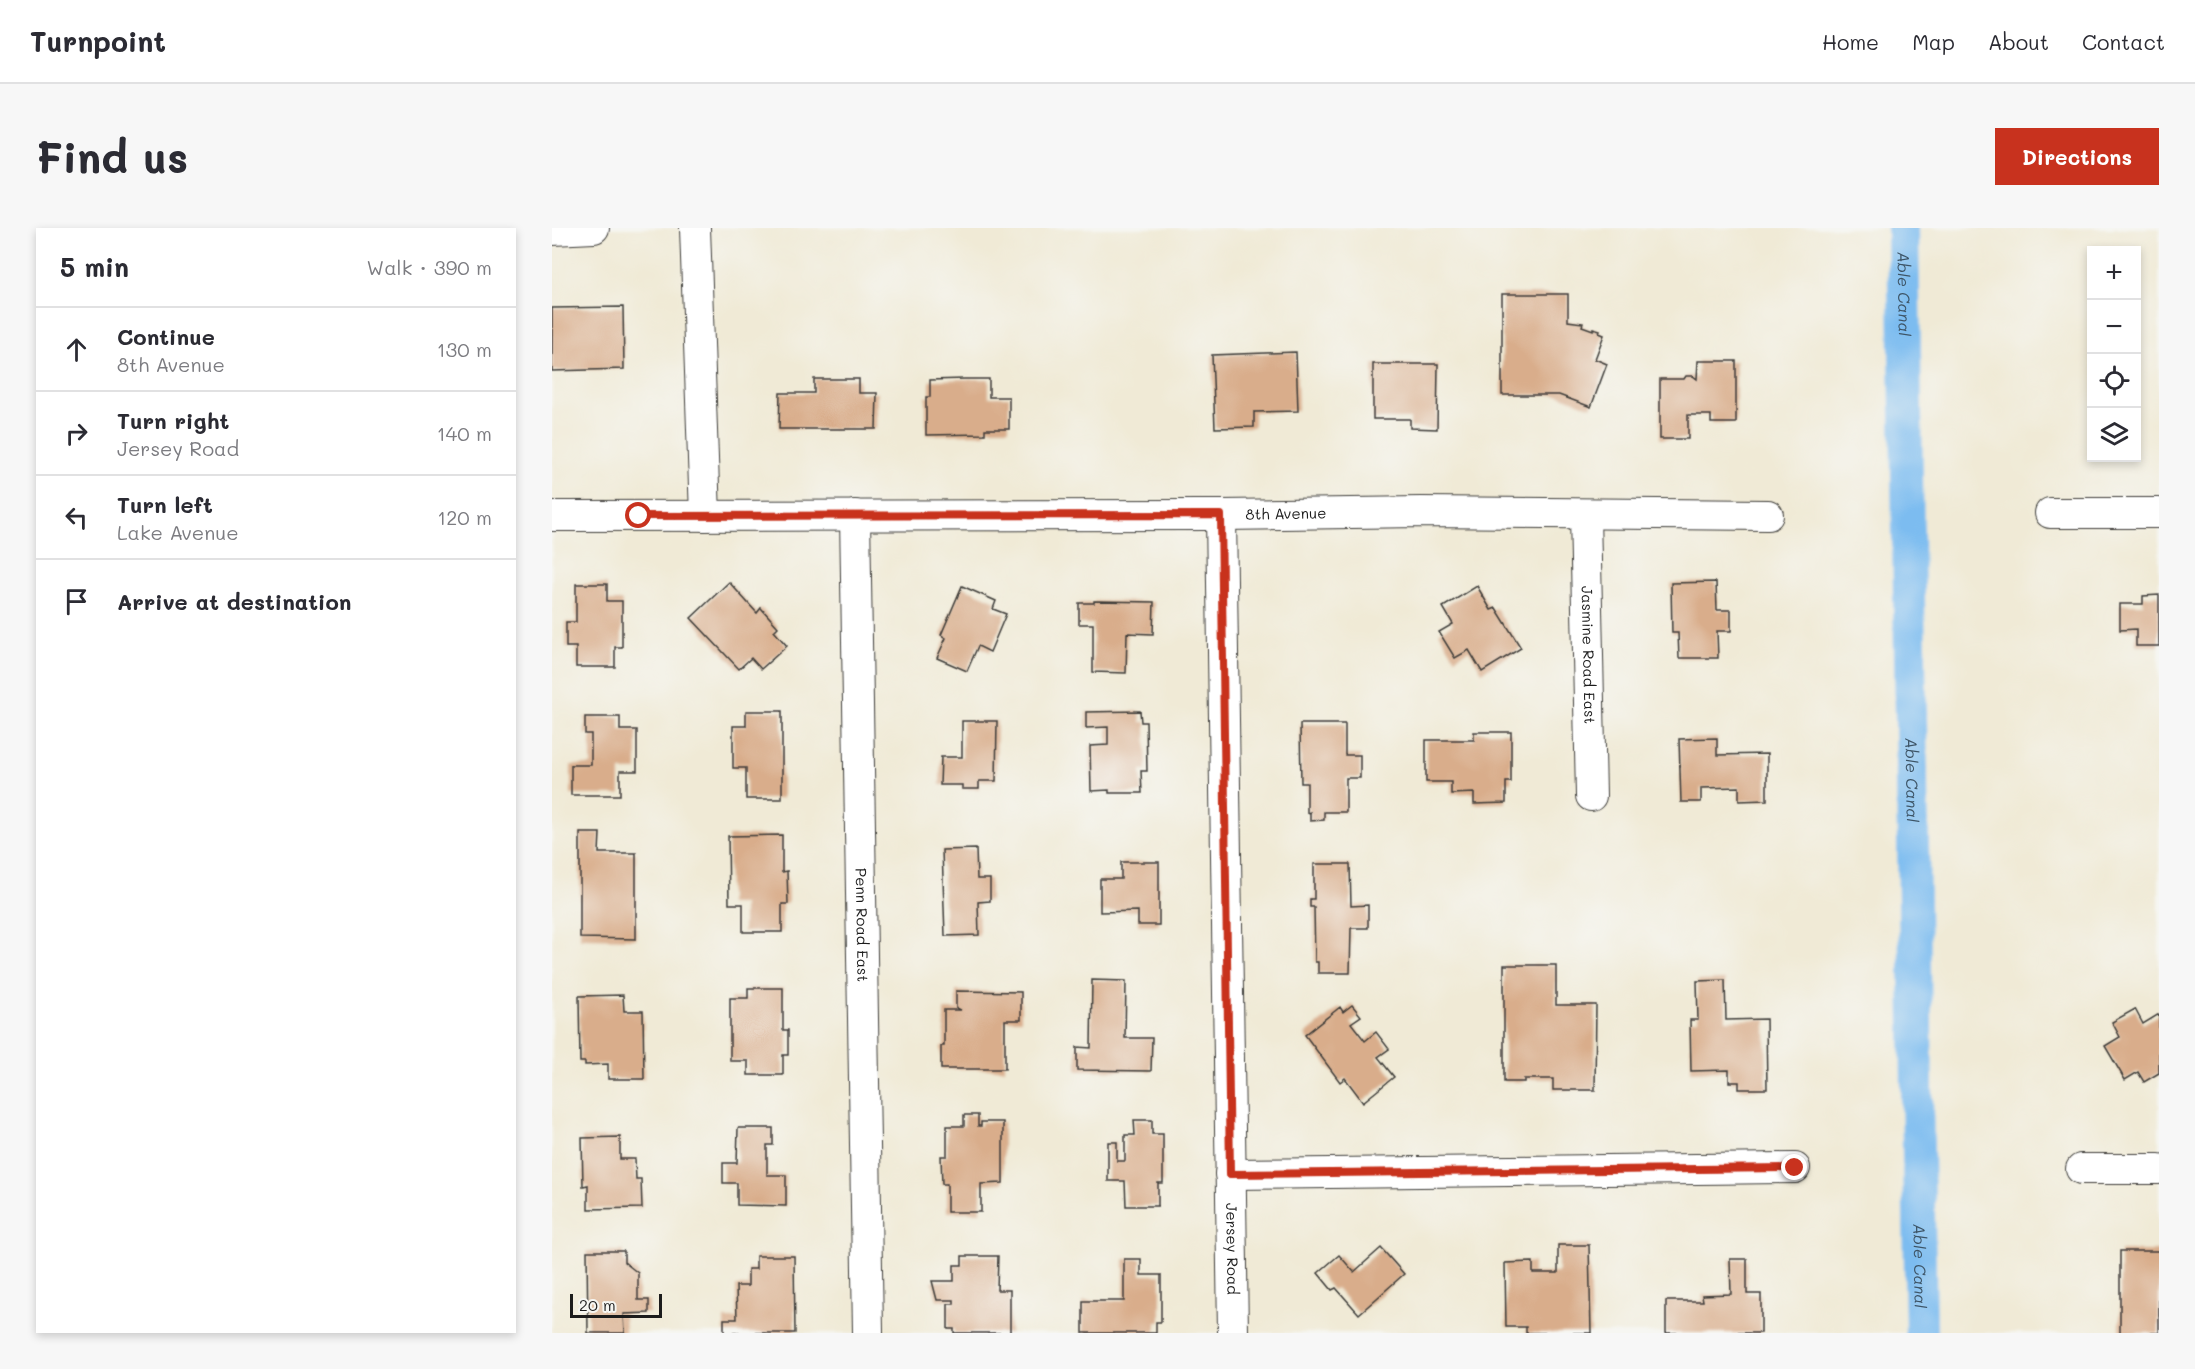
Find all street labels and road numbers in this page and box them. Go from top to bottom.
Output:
street label: 8th Avenue [1245,502,1327,524]
street label: Jasmine Road East [1578,586,1600,724]
street label: Penn Road East [852,868,873,982]
street label: Jersey Road [1222,1203,1243,1295]

